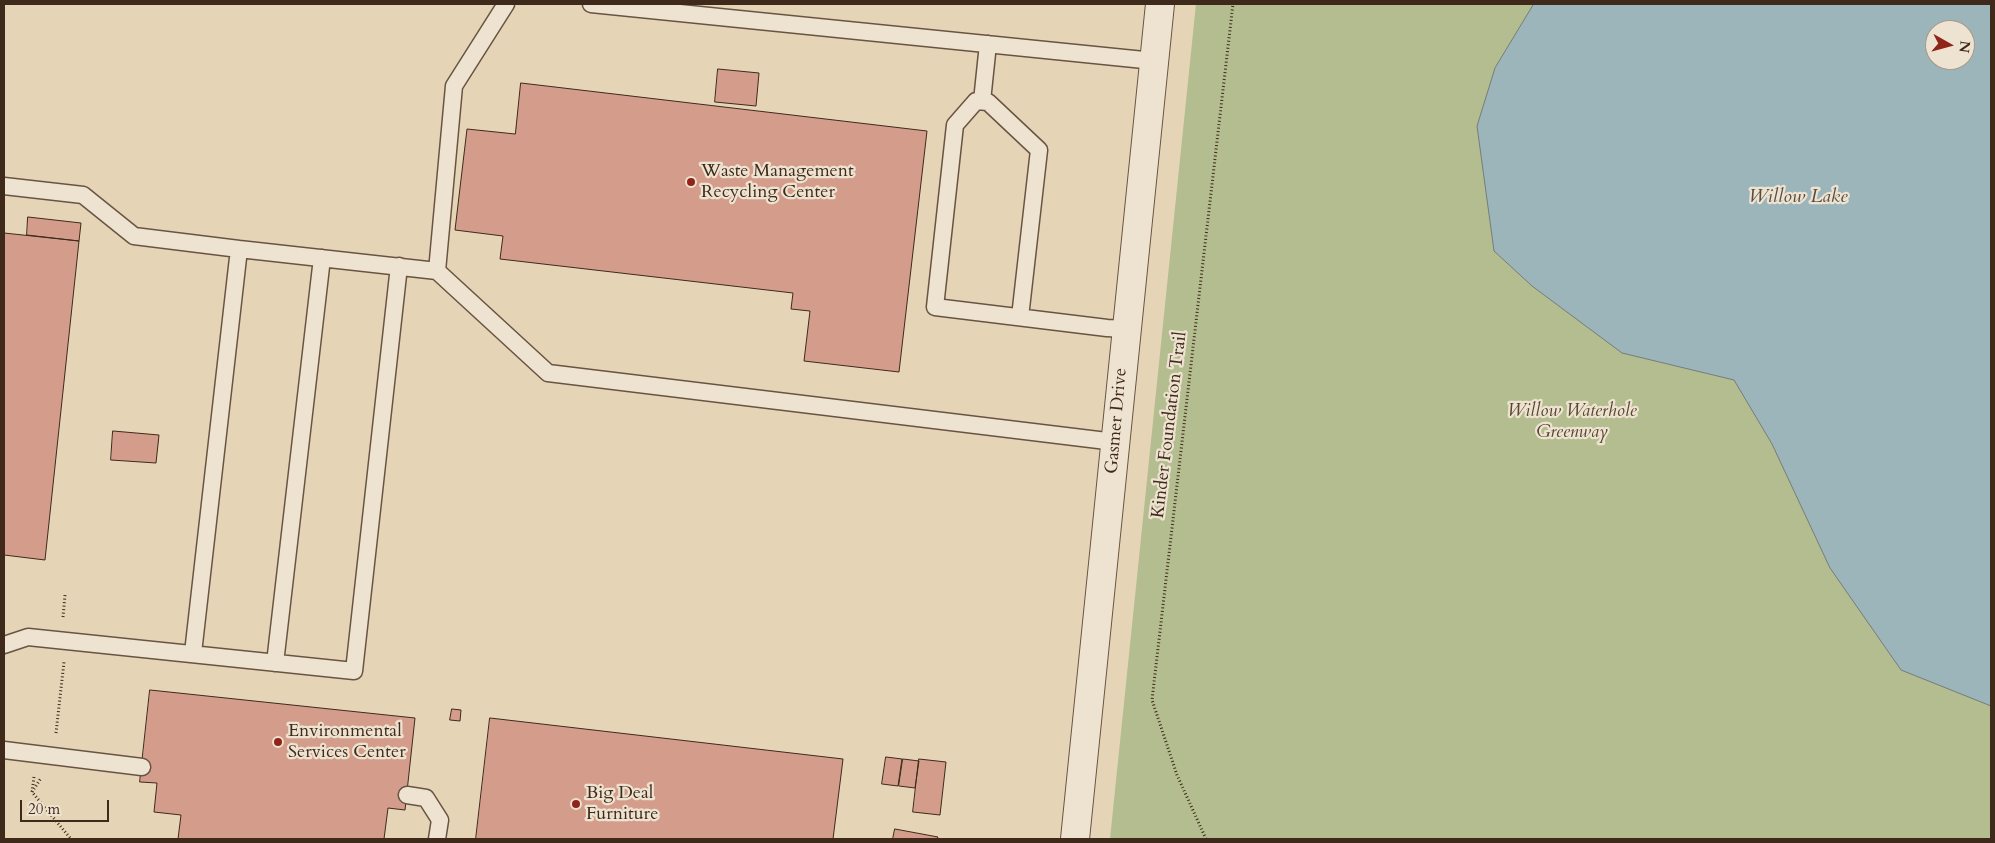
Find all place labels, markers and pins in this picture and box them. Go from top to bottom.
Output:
place label: Waste Management Recycling Center [701,161,854,203]
marker: Waste Management Recycling Center [685,176,697,188]
place label: Environmental Services Center [288,721,406,764]
marker: Environmental Services Center [272,736,284,748]
place label: Big Deal Furniture [586,783,658,826]
marker: Big Deal Furniture [570,798,582,810]

